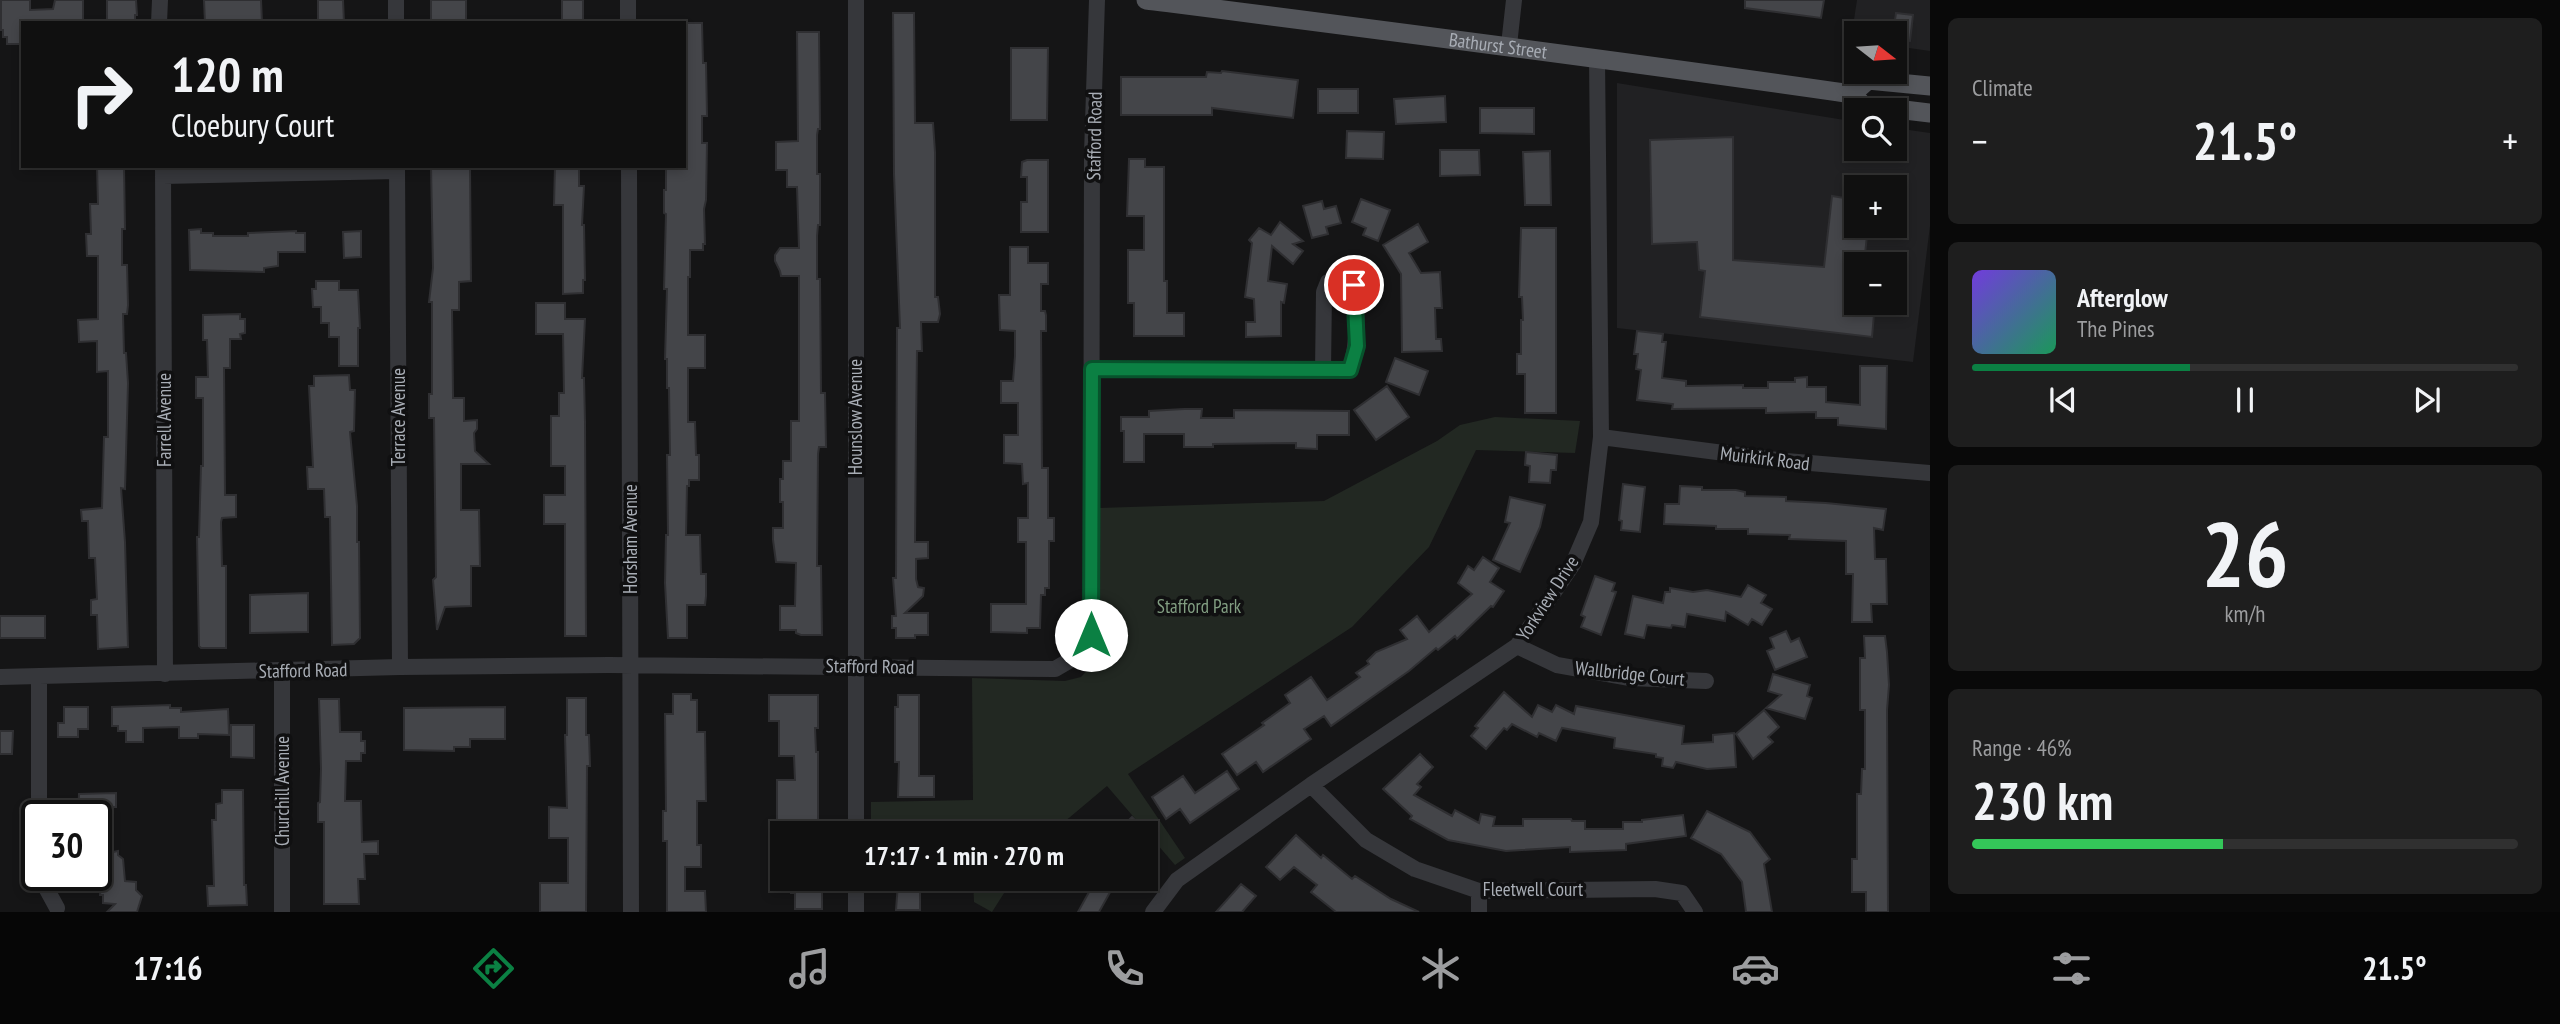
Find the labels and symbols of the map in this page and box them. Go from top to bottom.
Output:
north arrow [1844,21,1908,84]
street label: Bathurst Street [1448,27,1549,64]
street label: Stafford Road [1081,91,1107,181]
pin [1324,255,1384,315]
street label: Hounslow Avenue [843,359,867,475]
street label: Terrace Avenue [386,368,410,466]
street label: Farrell Avenue [152,373,176,467]
street label: Muirkirk Road [1719,441,1811,475]
street label: Horsham Avenue [618,484,642,594]
street label: Yorkview Drive [1511,551,1583,645]
park label: Stafford Park [1157,594,1242,618]
position arrow [1054,598,1128,672]
street label: Stafford Road [825,653,915,679]
street label: Wallbridge Court [1574,655,1687,691]
street label: Stafford Road [258,657,348,683]
street label: Churchill Avenue [270,736,294,846]
speed limit sign: 30 [21,800,112,891]
street label: Fleetwell Court [1483,877,1584,901]

